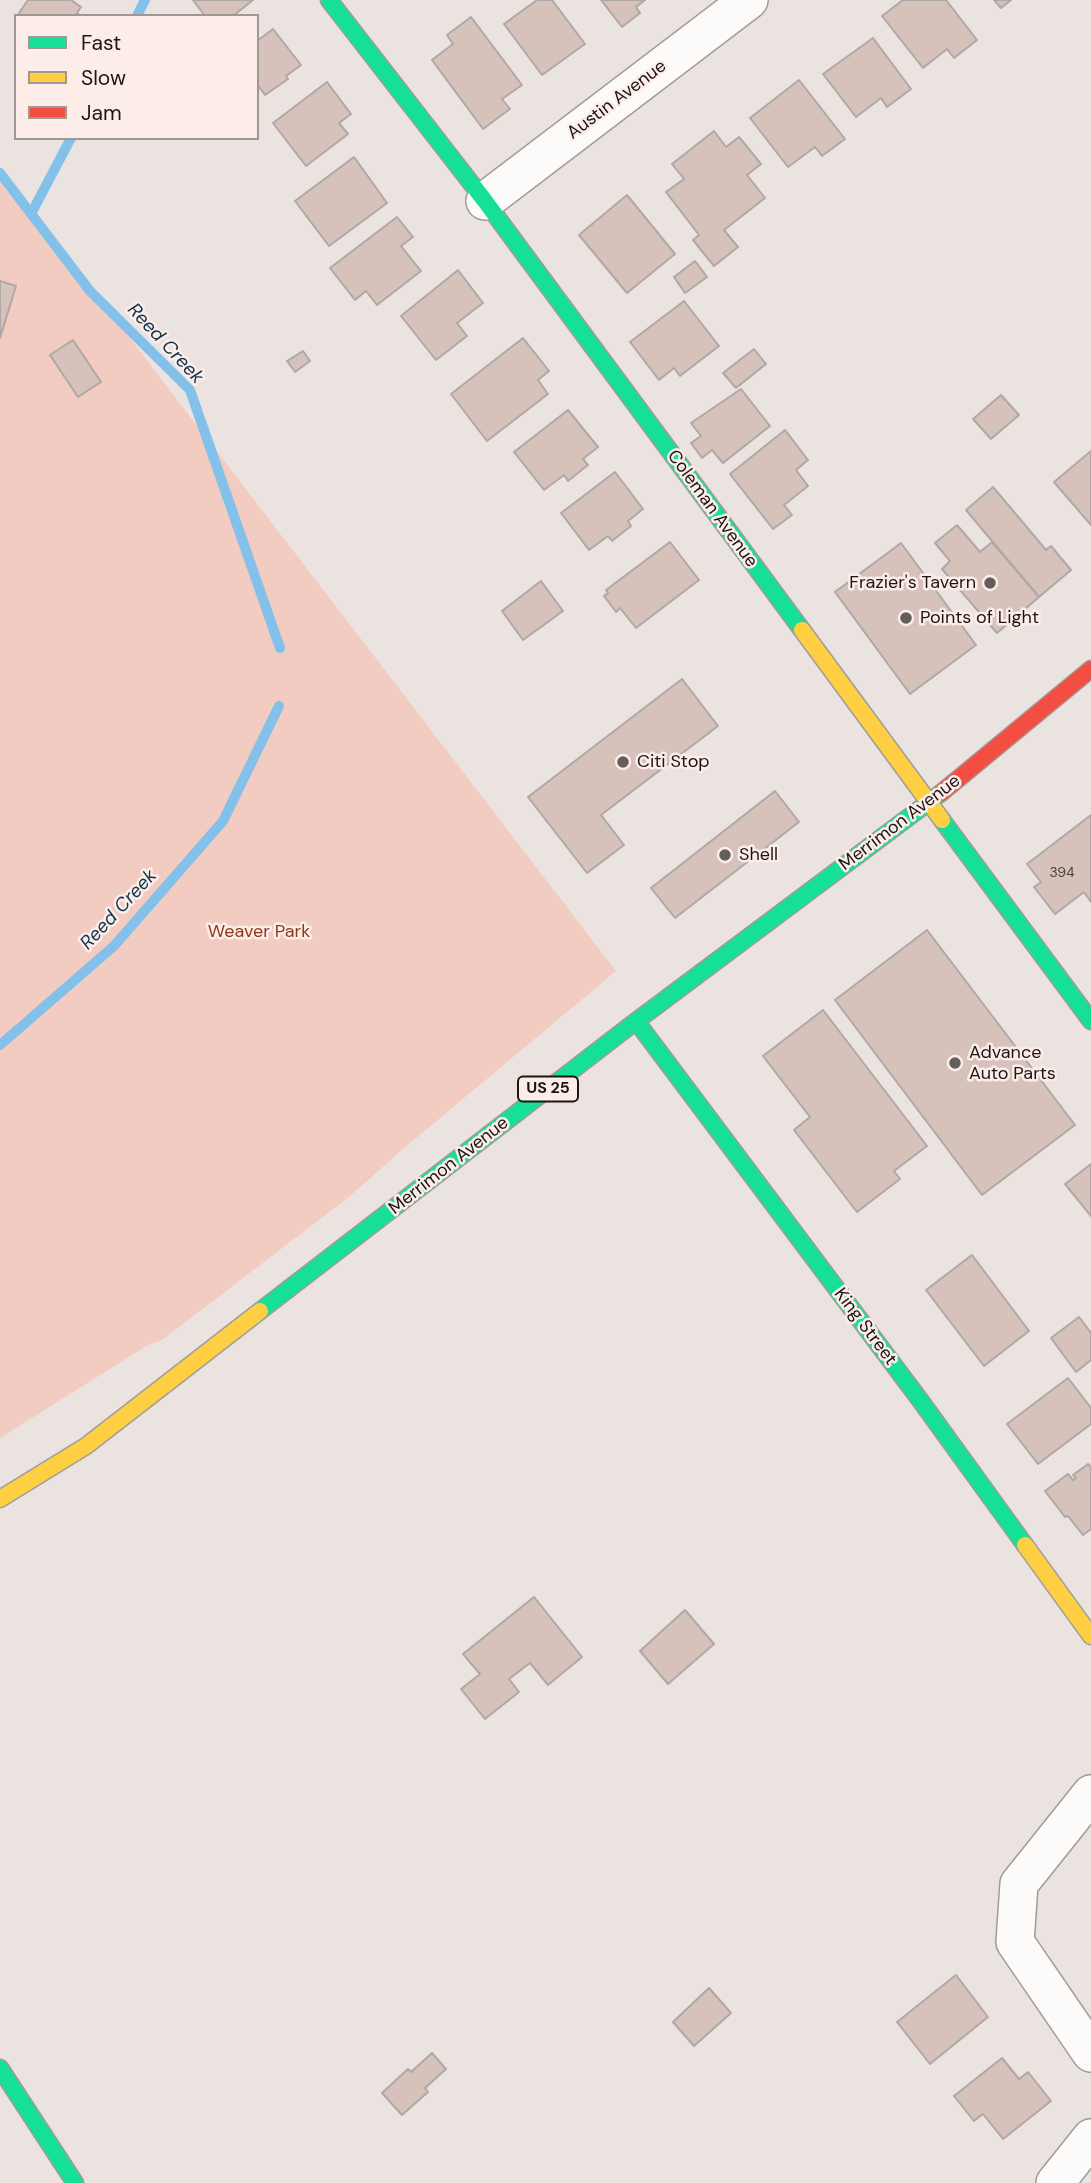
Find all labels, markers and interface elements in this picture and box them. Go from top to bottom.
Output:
legend [14,14,259,140]
text: Fast [81,29,121,57]
street label: Austin Avenue [563,56,671,144]
text: Slow [81,64,126,92]
text: Jam [81,99,122,127]
water label: Reed Creek [122,299,208,389]
street label: Coleman Avenue [662,446,762,572]
place label: Frazier's Tavern [849,572,976,594]
marker: Frazier's Tavern [982,575,998,591]
place label: Points of Light [920,607,1039,629]
marker: Points of Light [898,610,914,626]
place label: Citi Stop [637,751,710,773]
marker: Citi Stop [615,754,631,770]
street label: Merrimon Avenue [835,770,965,876]
place label: Shell [739,844,778,866]
marker: Shell [717,847,733,863]
water label: Reed Creek [76,865,162,955]
house number: 394 [1049,865,1075,881]
park label: Weaver Park [208,921,310,943]
place label: Advance Auto Parts [969,1042,1056,1084]
marker: Advance Auto Parts [947,1055,963,1071]
road number: US 25 [518,1077,578,1102]
street label: Merrimon Avenue [385,1113,513,1219]
street label: King Street [829,1284,901,1370]

